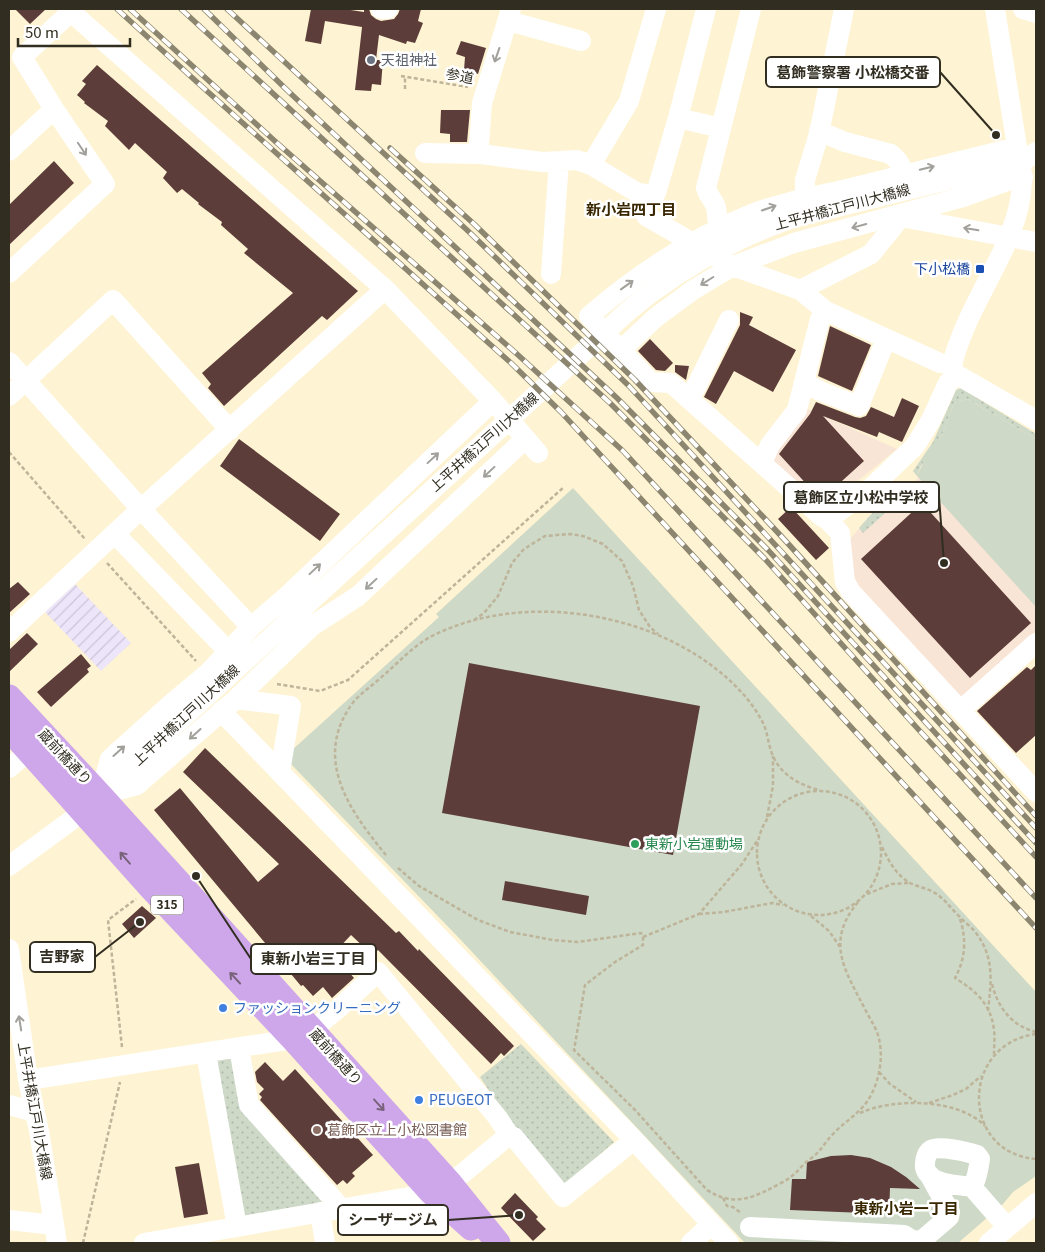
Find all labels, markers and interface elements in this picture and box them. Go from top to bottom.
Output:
scale bar [18,15,130,47]
text: 50 m [25,21,59,42]
one-way arrow [491,47,501,63]
place label: 天祖神社 [381,49,437,69]
marker: 天祖神社 [365,54,377,66]
callout: 葛飾警察署 小松橋交番 [766,57,940,87]
text: 葛飾警察署 小松橋交番 [776,61,930,82]
street label: 参道 [445,63,476,88]
one-way arrow [77,142,87,156]
one-way arrow [918,163,934,172]
street label: 上平井橋江戸川大橋線 [772,178,912,234]
district label: 新小岩四丁目 [586,198,676,219]
one-way arrow [761,203,777,212]
one-way arrow [851,221,867,231]
one-way arrow [964,224,980,234]
place label: 下小松橋 [914,258,970,278]
marker: 下小松橋 [974,263,986,275]
one-way arrow [701,277,715,287]
one-way arrow [620,280,633,291]
street label: 上平井橋江戸川大橋線 [425,387,542,496]
one-way arrow [426,452,439,464]
one-way arrow [483,466,496,478]
callout: 葛飾区立小松中学校 [784,482,939,512]
text: 葛飾区立小松中学校 [793,486,929,507]
one-way arrow [308,563,321,575]
one-way arrow [365,578,377,590]
street label: 上平井橋江戸川大橋線 [127,659,243,769]
street label: 蔵前橋通り [35,724,97,789]
one-way arrow [188,728,201,740]
one-way arrow [112,745,125,757]
place label: 東新小岩運動場 [645,833,743,853]
marker: 東新小岩運動場 [629,838,641,850]
one-way arrow [119,852,131,865]
road number: 315 [151,896,183,914]
callout: 吉野家 [30,942,95,972]
callout: 東新小岩三丁目 [251,944,376,974]
text: 吉野家 [39,945,85,966]
text: 東新小岩三丁目 [260,947,366,968]
one-way arrow [229,971,241,984]
place label: ファッションクリーニング [233,997,401,1017]
marker: ファッションクリーニング [217,1002,229,1014]
one-way arrow [14,1015,24,1031]
street label: 蔵前橋通り [306,1024,368,1089]
street label: 上平井橋江戸川大橋線 [14,1040,58,1181]
place label: PEUGEOT [429,1089,492,1109]
marker: PEUGEOT [413,1094,425,1106]
one-way arrow [374,1098,385,1111]
place label: 葛飾区立上小松図書館 [327,1119,467,1139]
marker: 葛飾区立上小松図書館 [311,1124,323,1136]
district label: 東新小岩一丁目 [853,1197,959,1218]
callout: シーザージム [338,1205,448,1235]
text: シーザージム [348,1208,438,1229]

